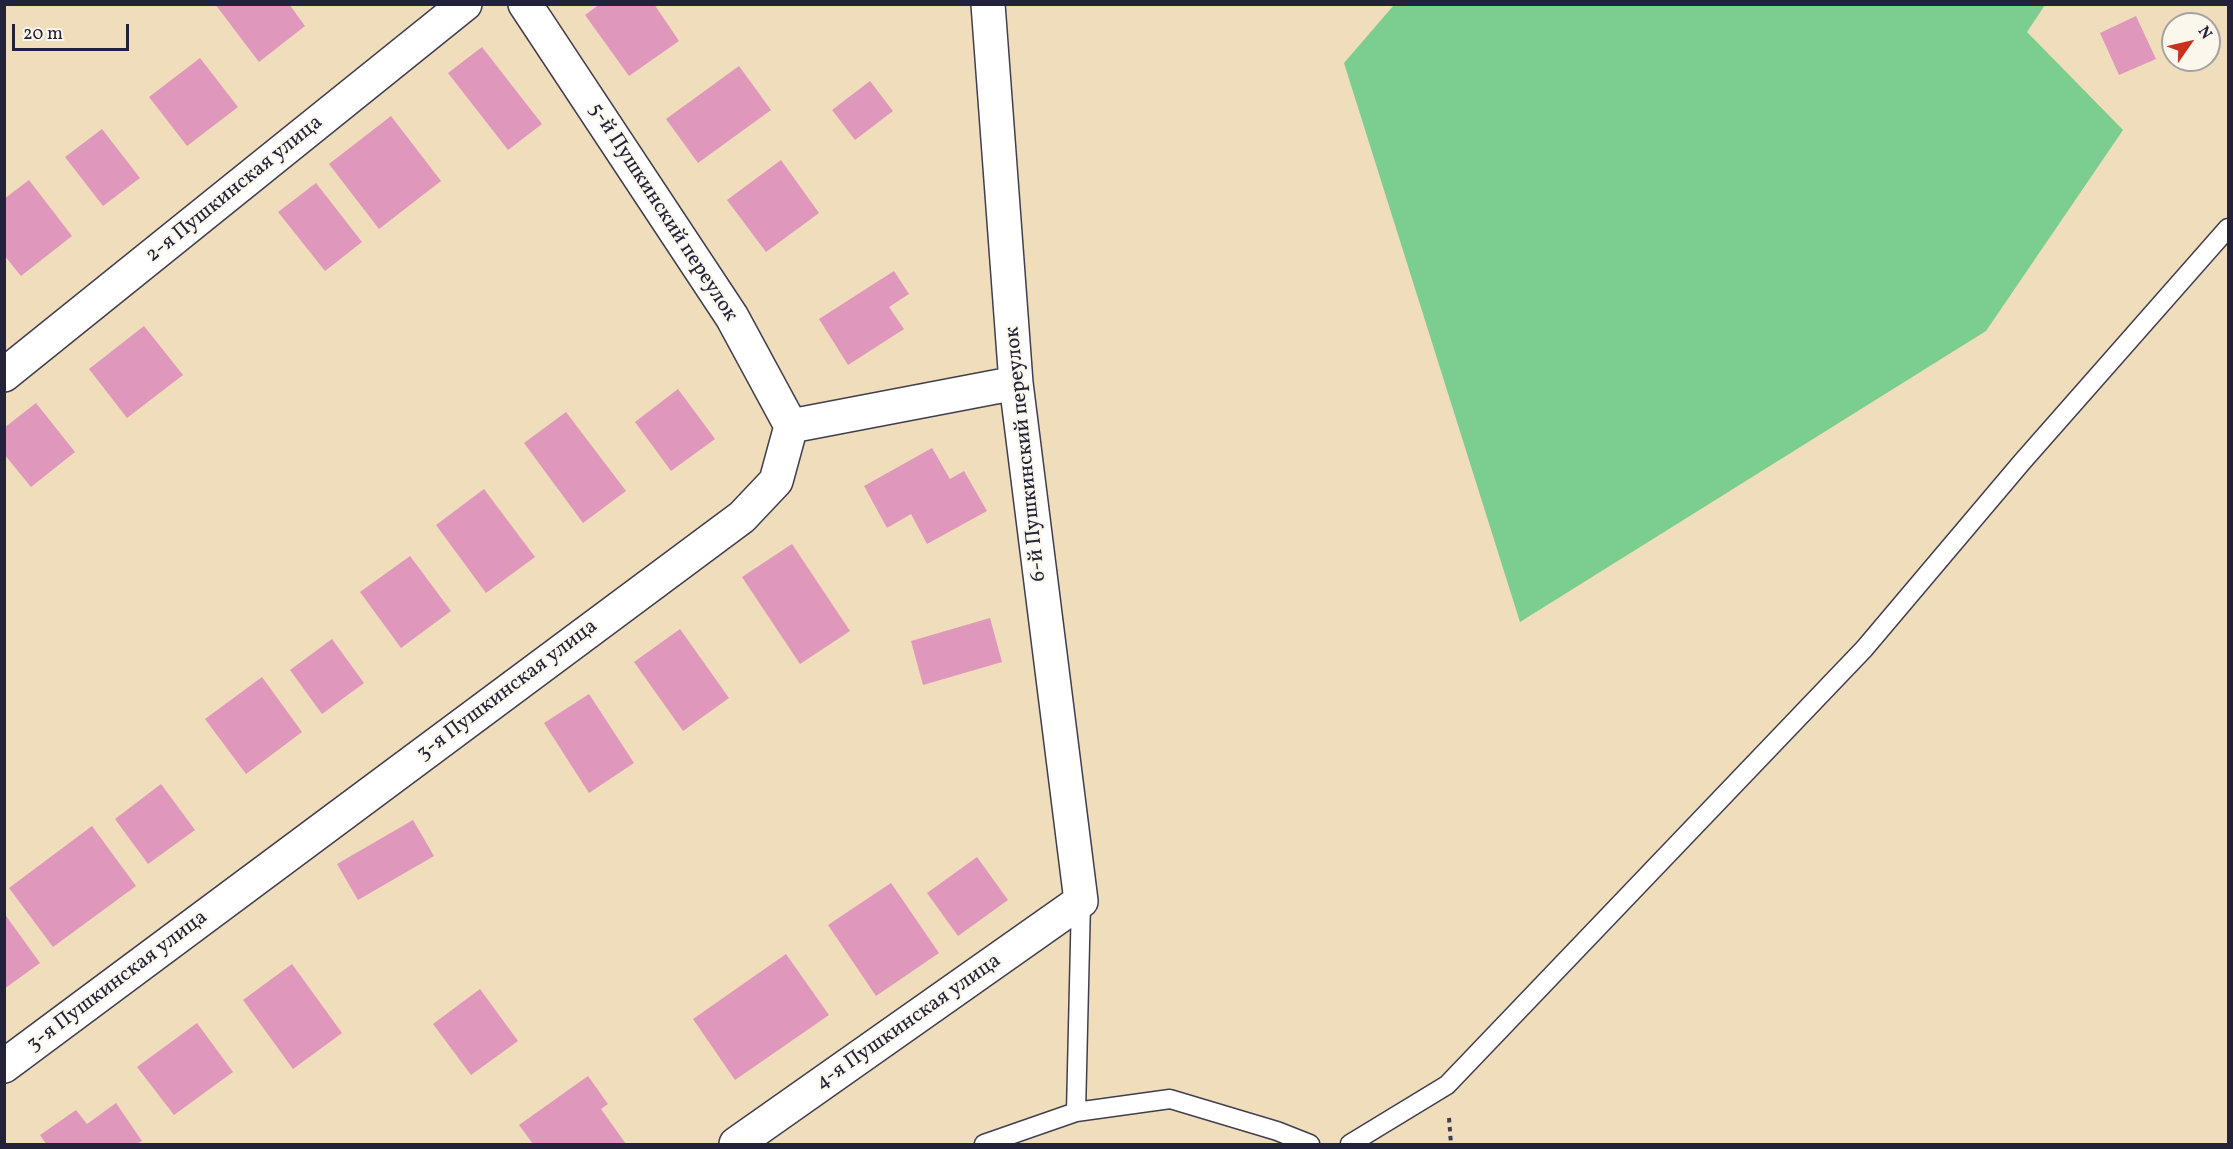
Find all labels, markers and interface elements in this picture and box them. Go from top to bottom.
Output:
scale bar [15,12,132,50]
north arrow [2161,12,2221,72]
text: 20 m [23,22,63,47]
text: N [2192,22,2217,44]
street label: 5-й Пушкинский переулок [582,99,742,327]
street label: 2-я Пушкинская улица [141,111,329,269]
street label: 6-й Пушкинский переулок [1001,325,1053,583]
street label: 3-я Пушкинская улица [413,615,603,767]
street label: 3-я Пушкинская улица [23,906,213,1058]
street label: 4-я Пушкинская улица [811,949,1007,1097]

